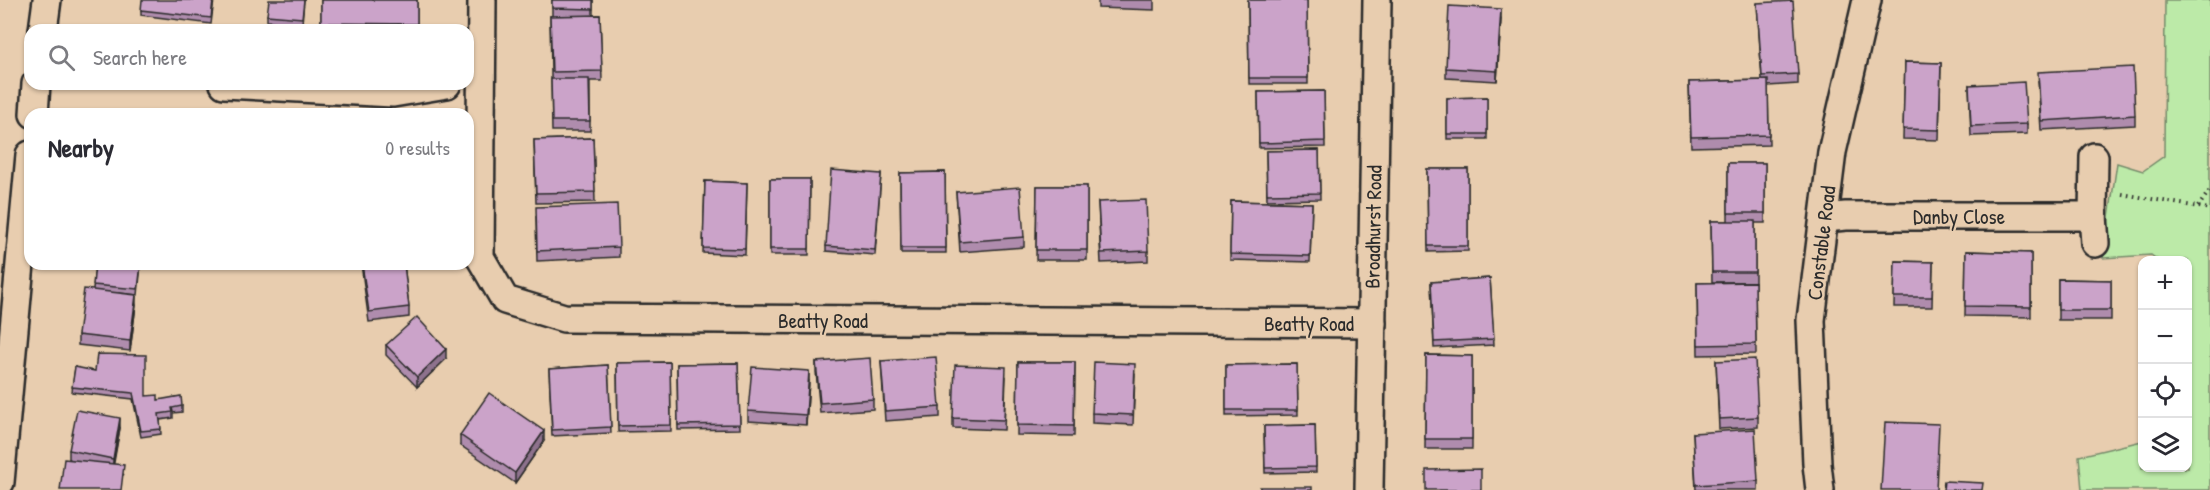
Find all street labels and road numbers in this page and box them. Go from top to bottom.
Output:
street label: Broadhurst Road [1357,165,1389,289]
street label: Constable Road [1800,184,1842,302]
street label: Danby Close [1913,202,2005,231]
street label: Beatty Road [778,306,868,335]
street label: Beatty Road [1264,309,1354,338]

